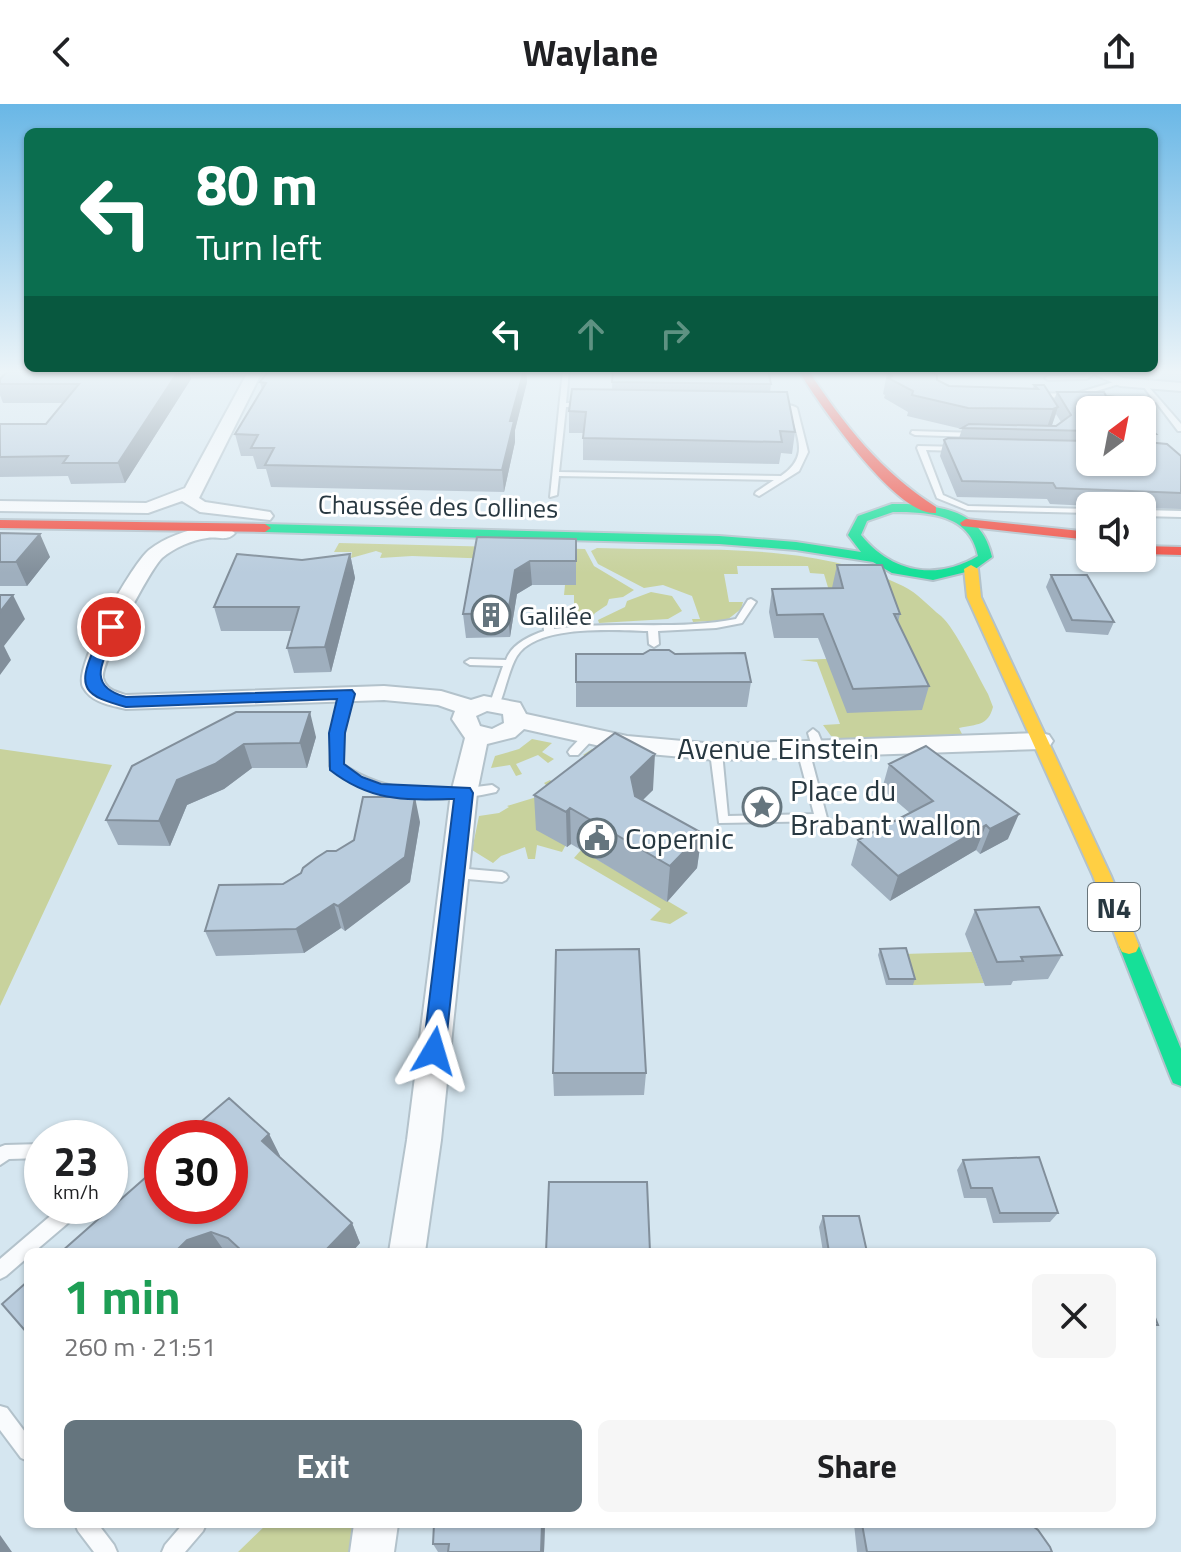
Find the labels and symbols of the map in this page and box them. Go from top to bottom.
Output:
north arrow [1076,396,1156,476]
street label: Chaussée des Collines [318,484,558,528]
pin [77,593,145,661]
building icon: Galilée [470,594,512,636]
place label: Galilée [519,596,592,635]
street label: Avenue Einstein [677,725,879,771]
place label: Place du Brabant wallon [790,767,981,847]
place icon: Place du Brabant wallon [741,786,783,828]
place label: Copernic [625,815,734,861]
public building icon: Copernic [576,817,618,859]
road number: N4 [1088,883,1140,931]
position arrow [392,1009,476,1093]
speed limit sign: 30 [144,1120,248,1224]

